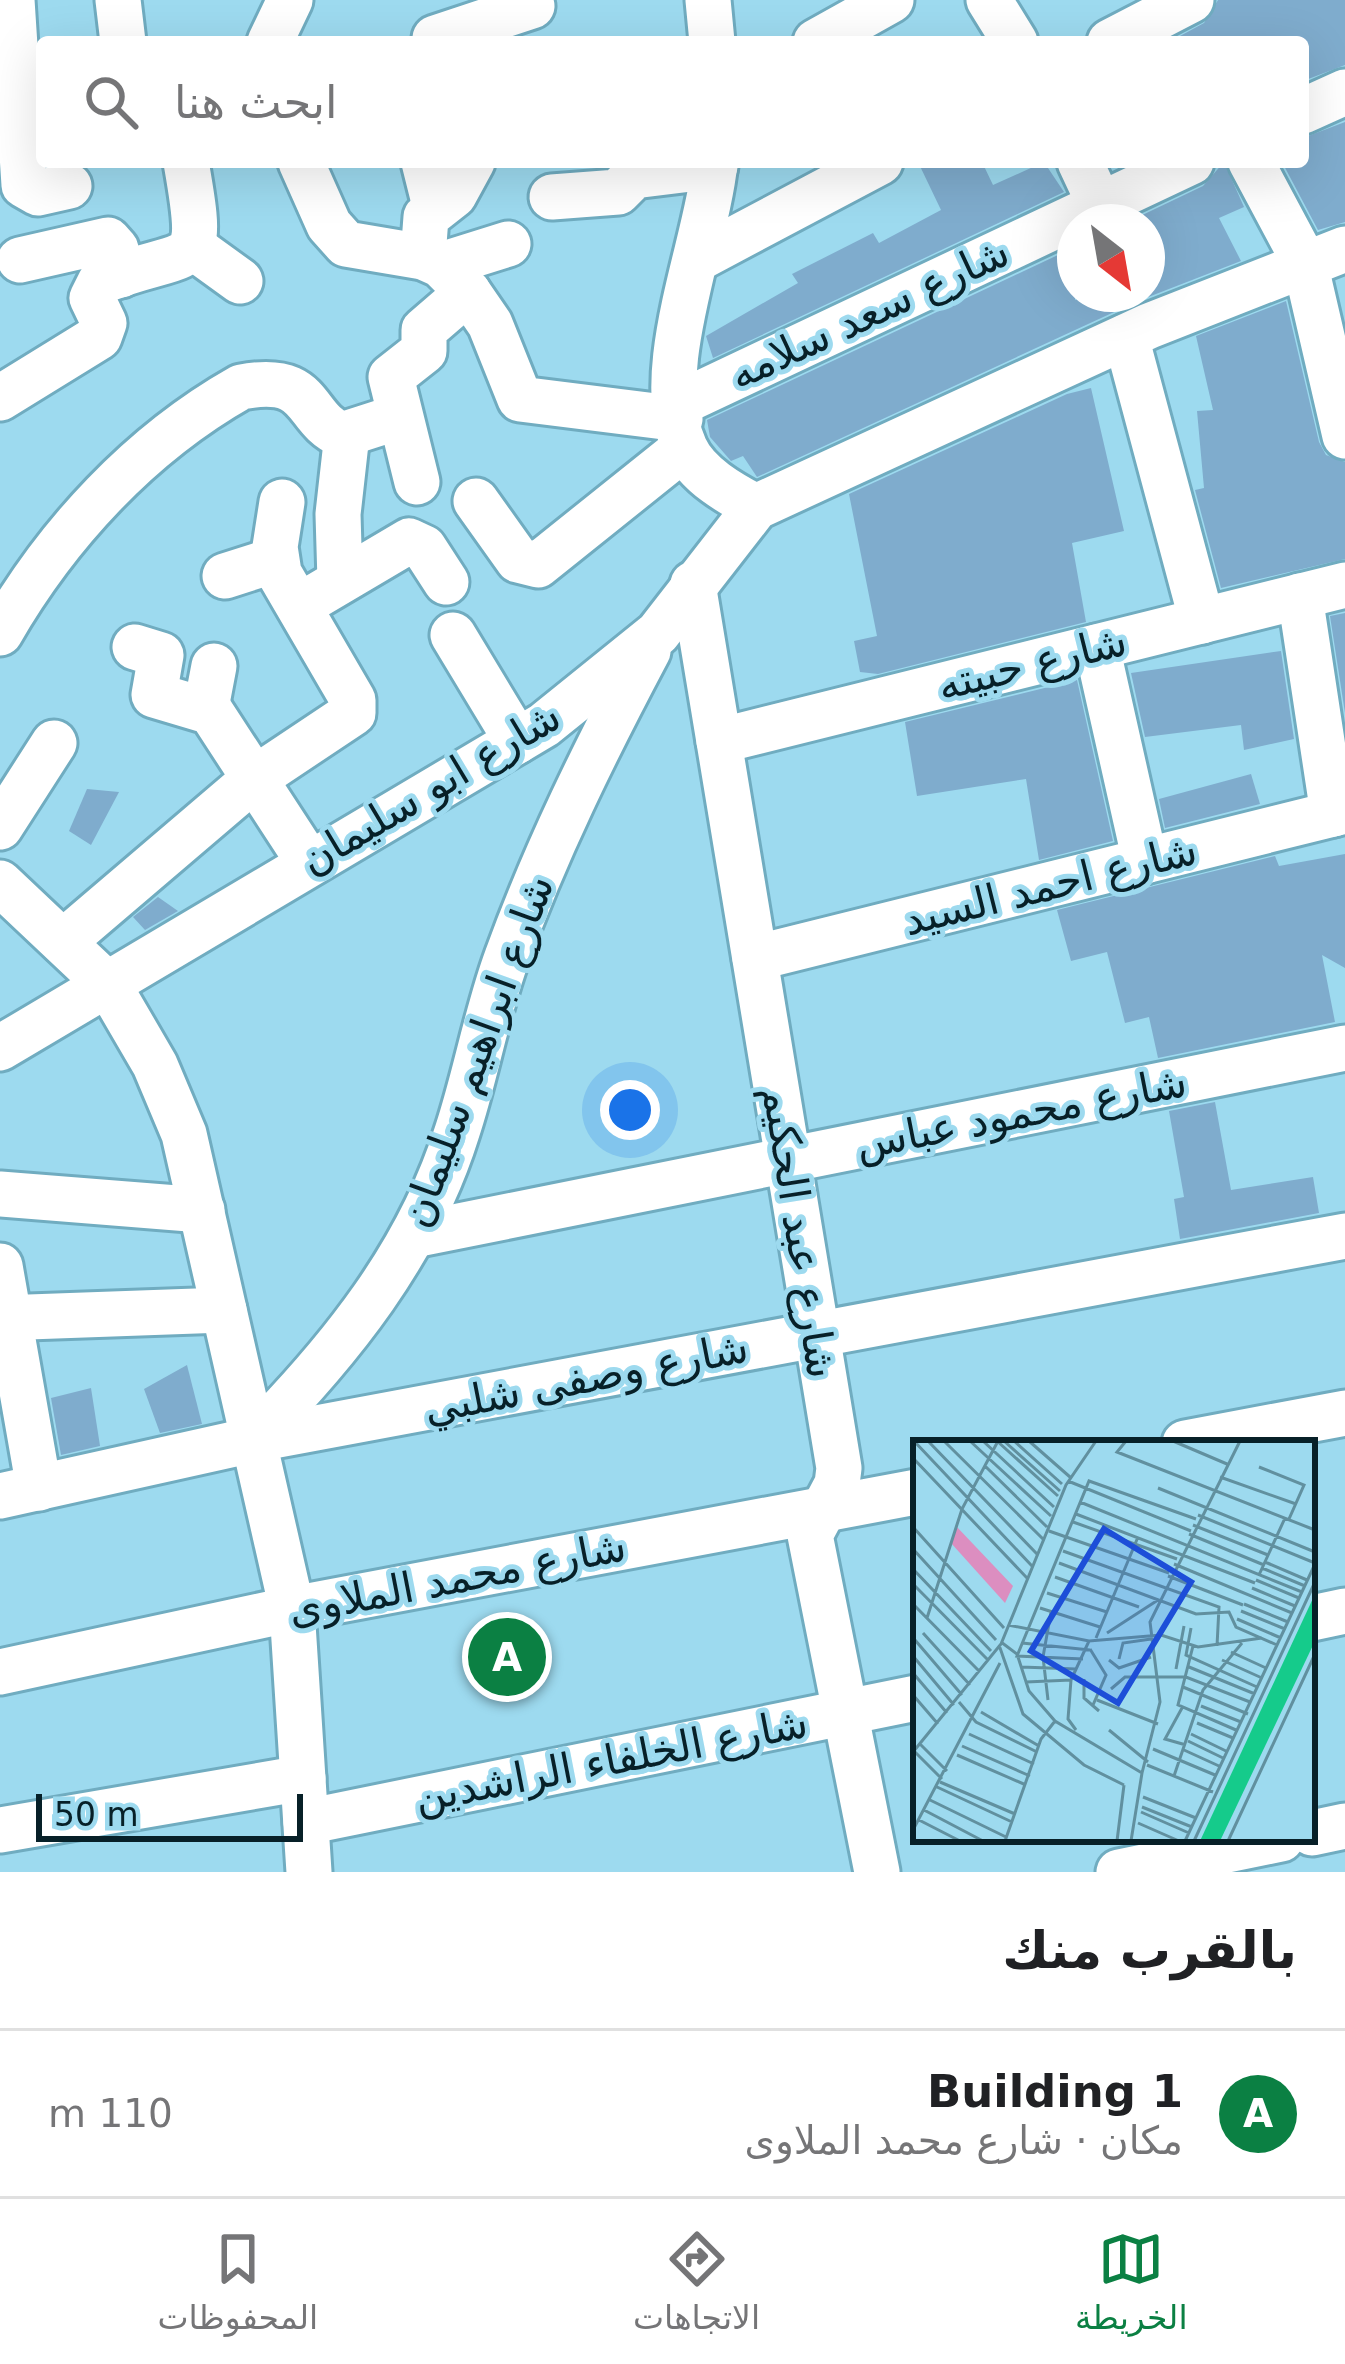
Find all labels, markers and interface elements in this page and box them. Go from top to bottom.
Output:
search box [36,36,1309,168]
icon: search [78,69,144,135]
text: ابحث هنا [174,76,338,129]
north arrow [1057,204,1165,312]
street label: شارع سعد سلامه [721,227,1017,399]
street label: شارع حبيته [932,616,1132,710]
street label: شارع ابو سليمان [291,691,569,885]
street label: شارع احمد السيد [898,825,1202,945]
street label: شارع ابراهيم سليمان [391,868,564,1234]
street label: شارع محمود عباس [851,1057,1191,1169]
your location [600,1080,660,1140]
street label: شارع عبد الحكيم [752,1082,847,1382]
street label: شارع وصفى شلبي [420,1323,752,1434]
inset map [913,1440,1315,1842]
street label: شارع محمد الملاوى [284,1521,630,1635]
pin: A [468,1612,546,1702]
street label: شارع الخلفاء الراشدين [410,1698,812,1822]
scale bar [36,1788,303,1841]
text: 50 m [54,1795,139,1834]
text: بالقرب منك [1002,1921,1297,1980]
text: Building 1 [927,2065,1183,2118]
text: 110 m [48,2091,173,2136]
text: A [1243,2091,1273,2136]
text: مكان · شارع محمد الملاوى [744,2118,1183,2163]
tab: المحفوظات [157,2226,318,2337]
tab: الاتجاهات [633,2226,760,2337]
tab: الخريطة [1075,2226,1188,2337]

